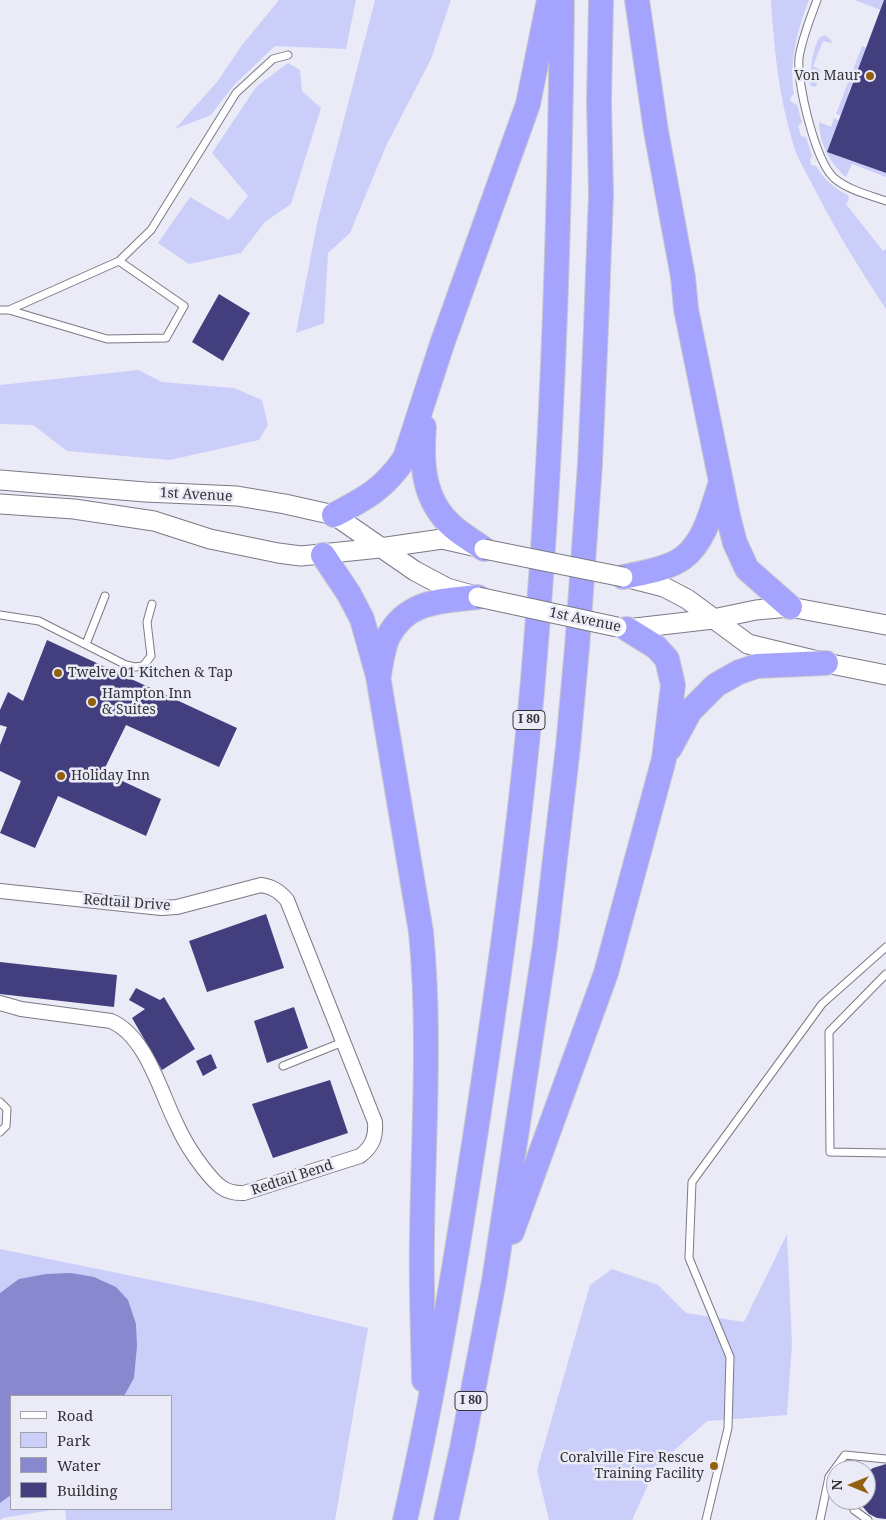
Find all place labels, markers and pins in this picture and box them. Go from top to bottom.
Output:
place label: Von Maur [794,68,860,84]
marker: Von Maur [864,70,876,82]
place label: Twelve 01 Kitchen & Tap [68,665,233,681]
marker: Twelve 01 Kitchen & Tap [52,667,64,679]
place label: Hampton Inn & Suites [102,686,192,719]
marker: Hampton Inn & Suites [86,696,98,708]
place label: Holiday Inn [71,768,150,784]
marker: Holiday Inn [55,770,67,782]
place label: Coralville Fire Rescue Training Facility [560,1450,704,1482]
marker: Coralville Fire Rescue Training Facility [708,1460,720,1472]

